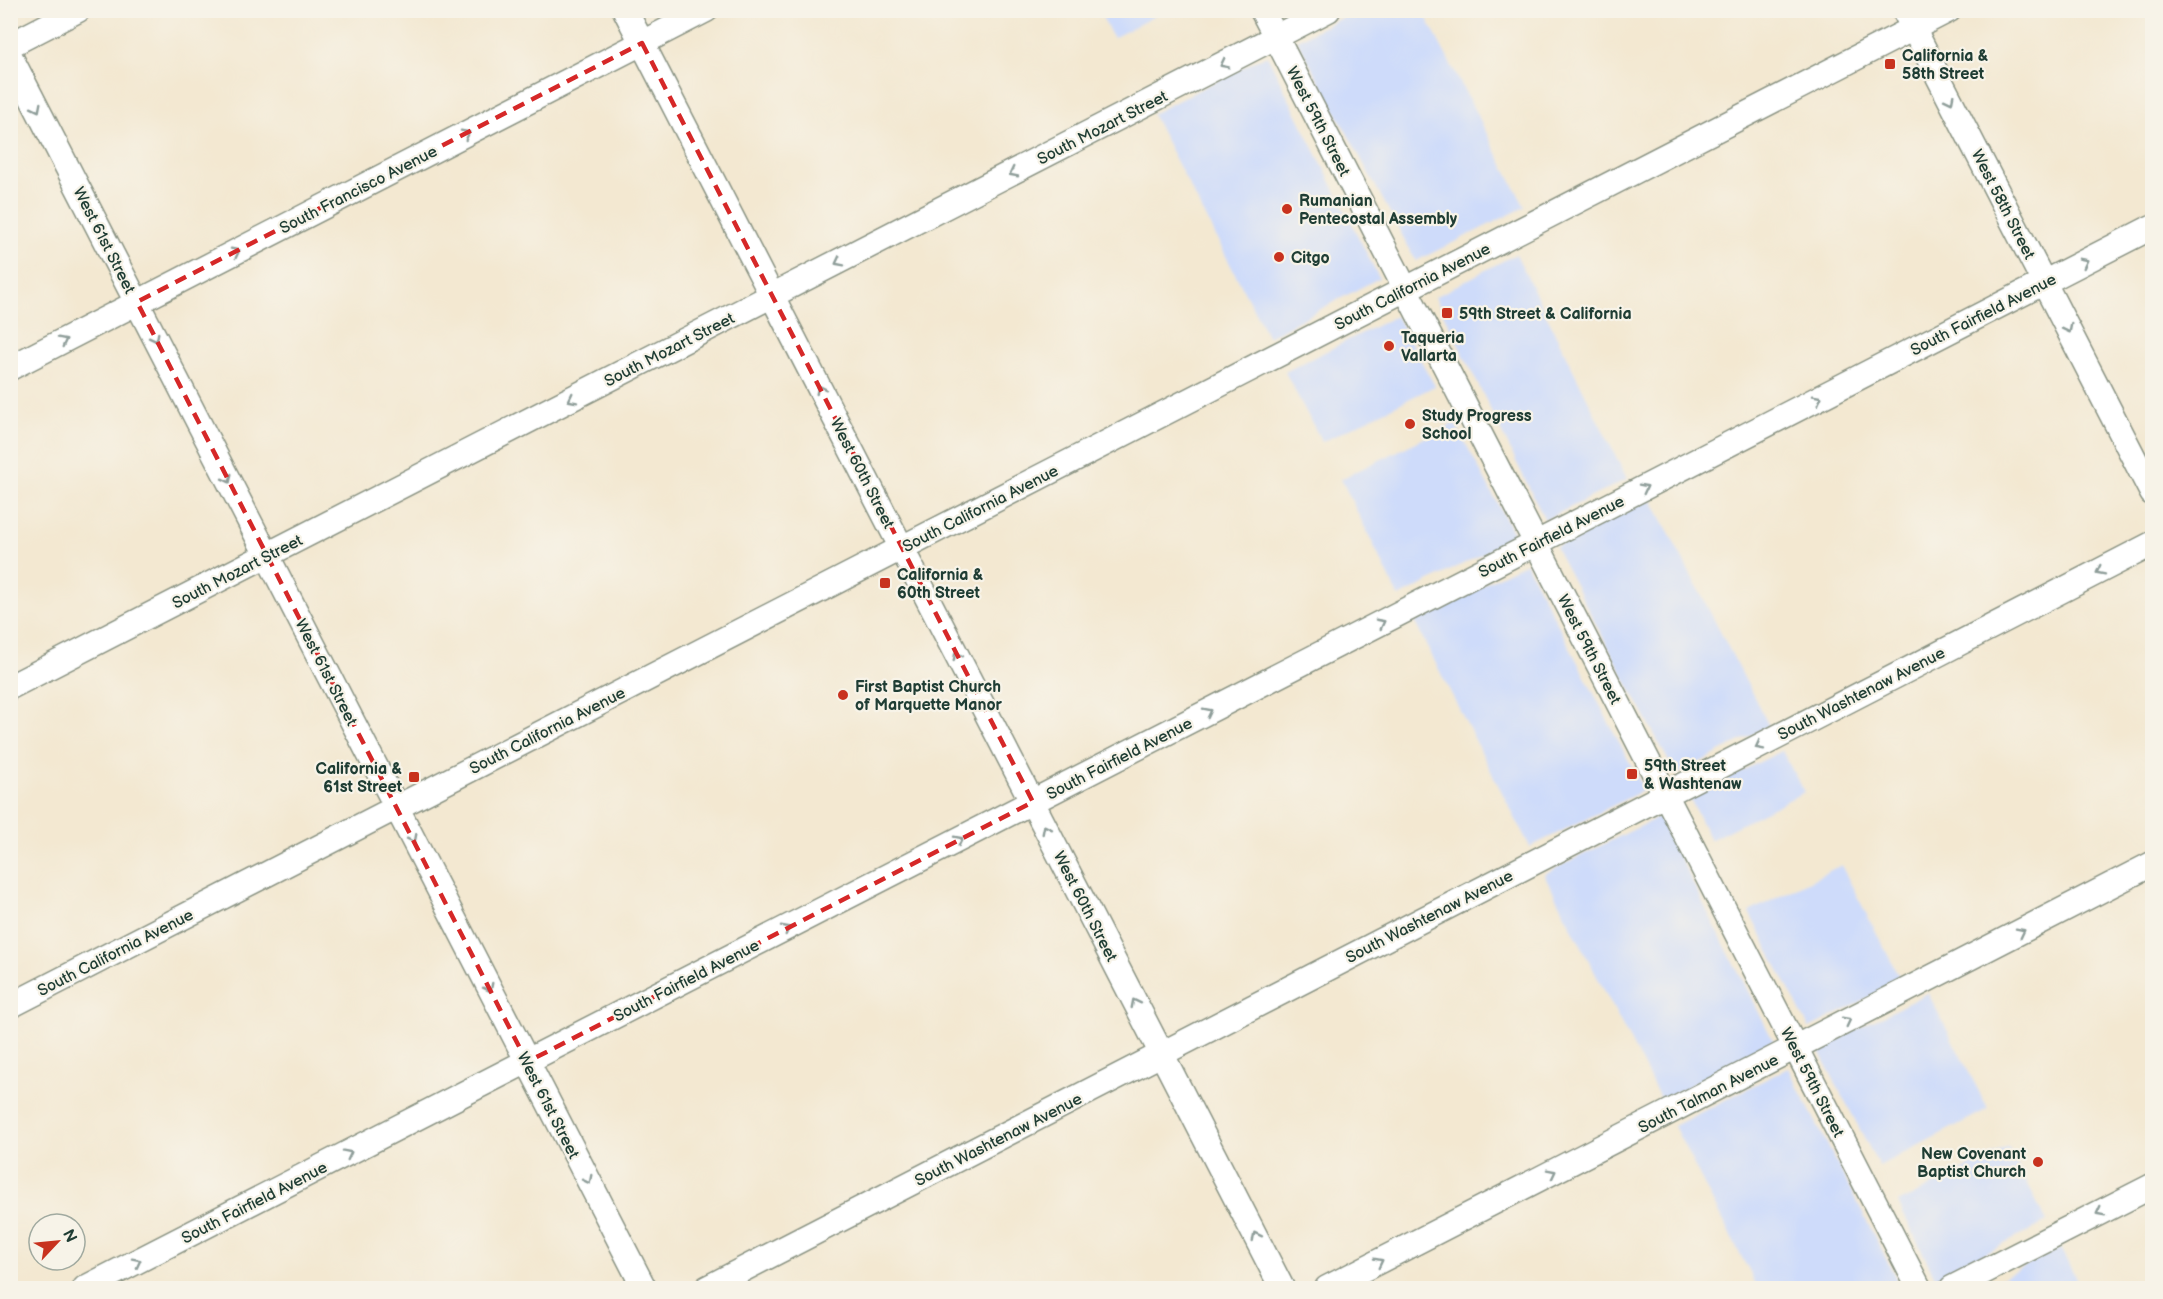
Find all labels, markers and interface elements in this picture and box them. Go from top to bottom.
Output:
place label: California & 58th Street [1902,47,1988,84]
one-way arrow [1219,57,1230,68]
marker: California & 58th Street [1883,57,1897,71]
street label: West 59th Street [1282,64,1354,180]
street label: South Mozart Street [1034,87,1171,169]
one-way arrow [1943,93,1954,104]
one-way arrow [30,102,41,113]
one-way arrow [459,130,470,141]
street label: South Francisco Avenue [277,142,441,238]
street label: West 58th Street [1967,147,2039,263]
one-way arrow [1008,165,1019,177]
street label: West 61st Street [69,184,139,297]
place label: Rumanian Pentecostal Assembly [1299,192,1458,229]
marker: Rumanian Pentecostal Assembly [1280,202,1294,216]
street label: South California Avenue [1332,240,1494,335]
one-way arrow [230,248,240,259]
place label: Citgo [1291,249,1330,268]
marker: Citgo [1272,250,1286,264]
one-way arrow [835,254,846,266]
one-way arrow [2078,258,2089,269]
street label: South Fairfield Avenue [1908,270,2060,360]
place label: 59th Street & California [1459,305,1632,324]
marker: 59th Street & California [1440,306,1454,320]
street label: South Mozart Street [601,309,738,391]
one-way arrow [2061,323,2072,333]
place label: Taqueria Vallarta [1401,329,1464,366]
one-way arrow [148,331,159,342]
one-way arrow [56,337,67,348]
marker: Taqueria Vallarta [1382,339,1396,353]
one-way arrow [816,385,827,395]
one-way arrow [568,391,579,403]
one-way arrow [1811,395,1822,406]
place label: Study Progress School [1422,407,1532,444]
street label: West 60th Street [826,415,898,532]
marker: Study Progress School [1403,417,1417,431]
street label: South California Avenue [900,462,1062,557]
one-way arrow [221,473,232,483]
one-way arrow [1638,484,1648,495]
street label: South Fairfield Avenue [1476,492,1628,582]
street label: South Mozart Street [169,531,306,613]
one-way arrow [2096,564,2107,575]
place label: California & 60th Street [897,566,983,603]
marker: California & 60th Street [878,576,892,590]
street label: West 59th Street [1553,592,1625,708]
street label: West 61st Street [291,616,361,729]
one-way arrow [1375,619,1386,630]
street label: South Washtenaw Avenue [1775,644,1949,745]
one-way arrow [953,651,964,662]
place label: First Baptist Church of Marquette Manor [855,678,1003,715]
street label: South California Avenue [467,684,629,779]
marker: First Baptist Church of Marquette Manor [836,688,850,702]
one-way arrow [1201,708,1212,720]
street label: South Fairfield Avenue [1044,714,1196,804]
one-way arrow [1754,739,1765,750]
place label: 59th Street & Washtenaw [1644,757,1742,794]
place label: California & 61st Street [316,760,403,797]
marker: 59th Street & Washtenaw [1625,767,1639,781]
marker: California & 61st Street [407,770,421,784]
one-way arrow [1042,825,1053,836]
one-way arrow [406,833,417,844]
one-way arrow [953,835,964,847]
street label: West 60th Street [1049,848,1121,965]
street label: South Washtenaw Avenue [1343,867,1517,968]
street label: South California Avenue [35,906,197,1001]
one-way arrow [780,924,791,936]
one-way arrow [2014,928,2025,939]
street label: South Fairfield Avenue [611,936,763,1026]
one-way arrow [482,982,494,993]
one-way arrow [1131,998,1143,1009]
one-way arrow [1841,1017,1852,1029]
street label: West 59th Street [1776,1025,1848,1141]
street label: West 61st Street [513,1049,583,1162]
street label: South Talman Avenue [1635,1050,1783,1138]
street label: South Washtenaw Avenue [912,1090,1086,1191]
place label: New Covenant Baptist Church [1917,1145,2027,1182]
one-way arrow [342,1149,353,1161]
marker: New Covenant Baptist Church [2031,1155,2045,1169]
street label: South Fairfield Avenue [179,1158,331,1248]
one-way arrow [1546,1169,1557,1180]
one-way arrow [581,1174,592,1185]
one-way arrow [2096,1205,2107,1216]
north arrow [27,1212,87,1272]
text: N [58,1227,80,1246]
one-way arrow [1251,1232,1263,1243]
one-way arrow [131,1258,141,1269]
one-way arrow [1372,1258,1383,1269]

